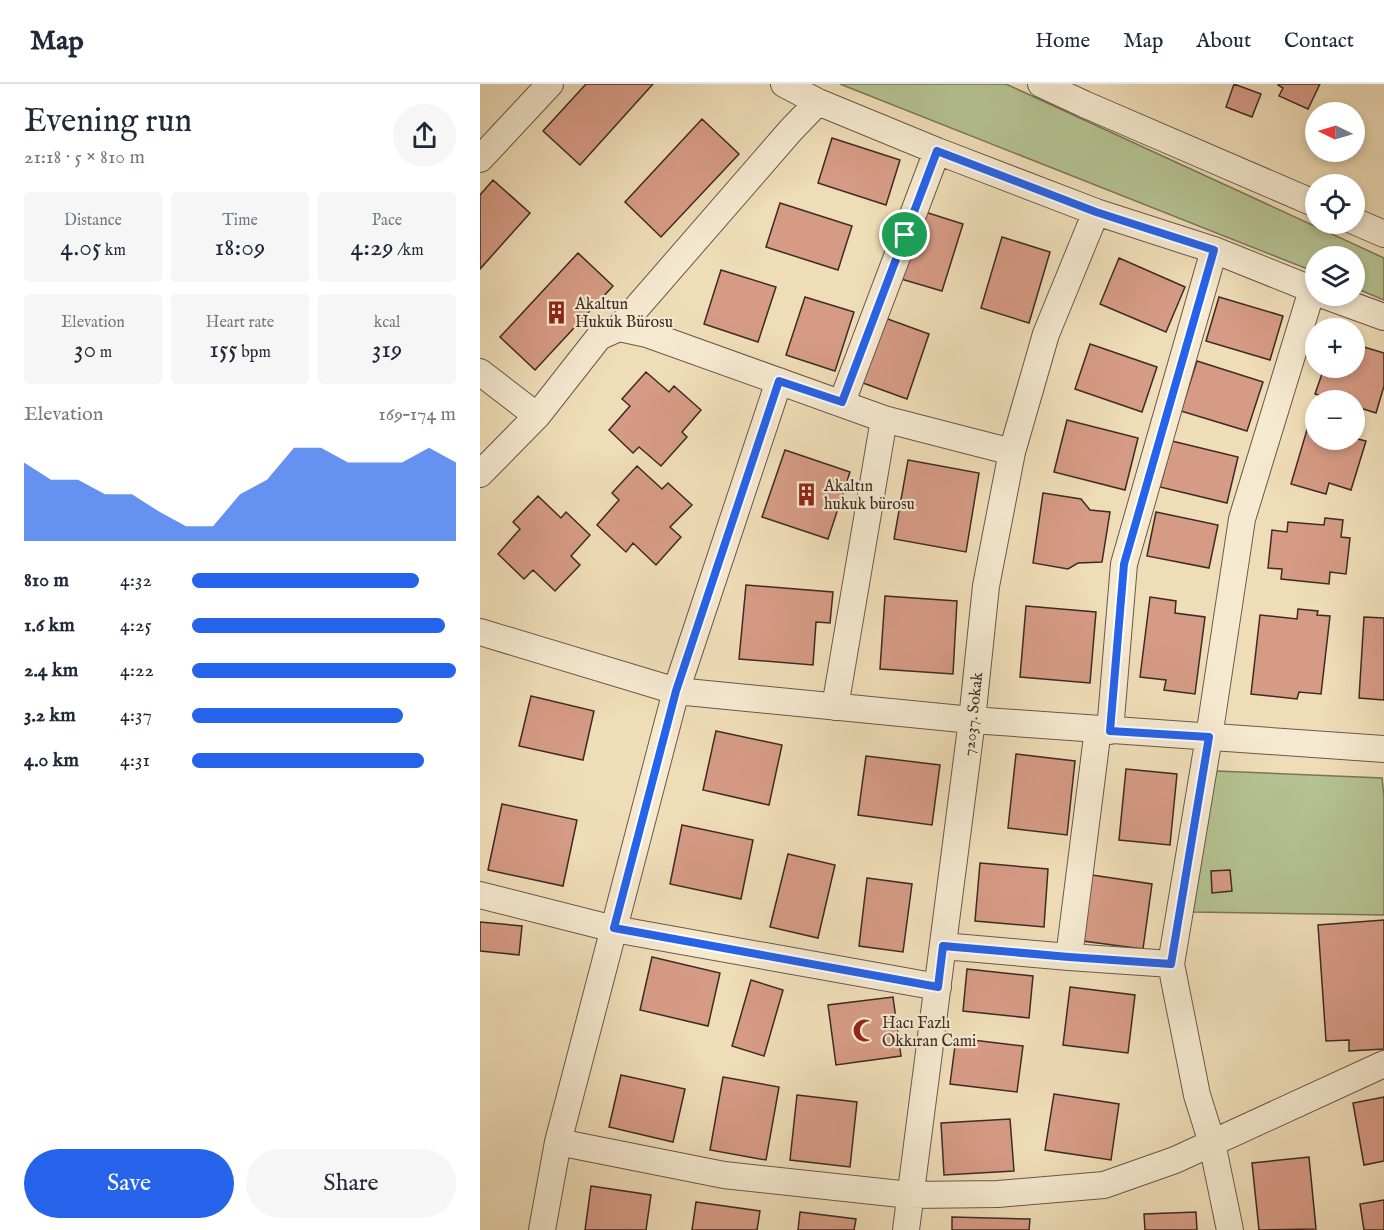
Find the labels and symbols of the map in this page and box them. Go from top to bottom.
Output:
north arrow [1305,102,1365,162]
pin [879,209,930,260]
place label: Akaltun Hukuk Bürosu [574,295,673,333]
building icon: Akaltun Hukuk Bürosu [544,299,570,325]
place label: Akaltın hukuk bürosu [823,477,915,515]
building icon: Akaltın hukuk bürosu [793,481,819,507]
street label: 72037. Sokak [960,671,988,757]
place label: Hacı Fazlı Okkıran Cami [882,1014,976,1052]
mosque icon: Hacı Fazlı Okkıran Cami [851,1018,877,1044]

